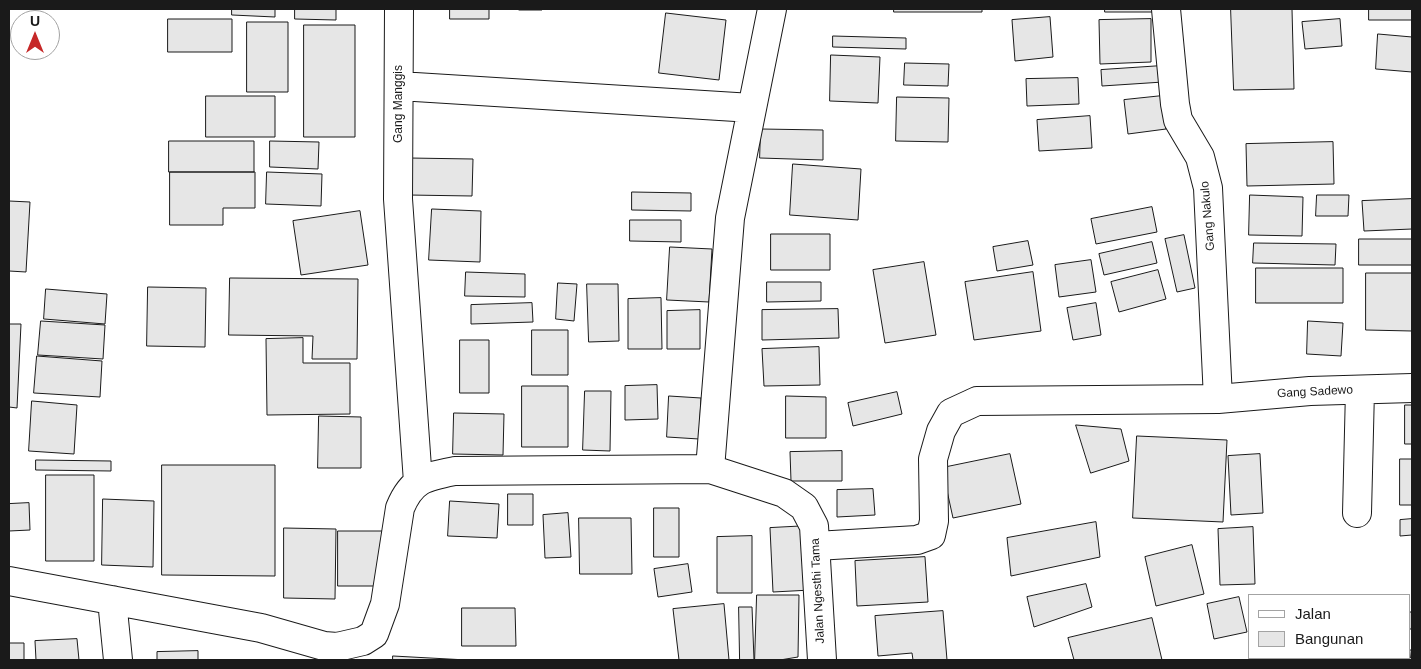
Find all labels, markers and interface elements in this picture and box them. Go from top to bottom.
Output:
north arrow [10,10,60,60]
text: U [30,13,40,29]
street label: Gang Manggis [392,65,406,143]
street label: Gang Nakulo [1198,180,1218,252]
street label: Gang Sadewo [1277,383,1353,401]
street label: Jalan Ngesthi Tama [808,538,828,644]
legend [1248,594,1411,659]
text: Jalan [1295,605,1331,622]
text: Bangunan [1295,630,1363,647]

